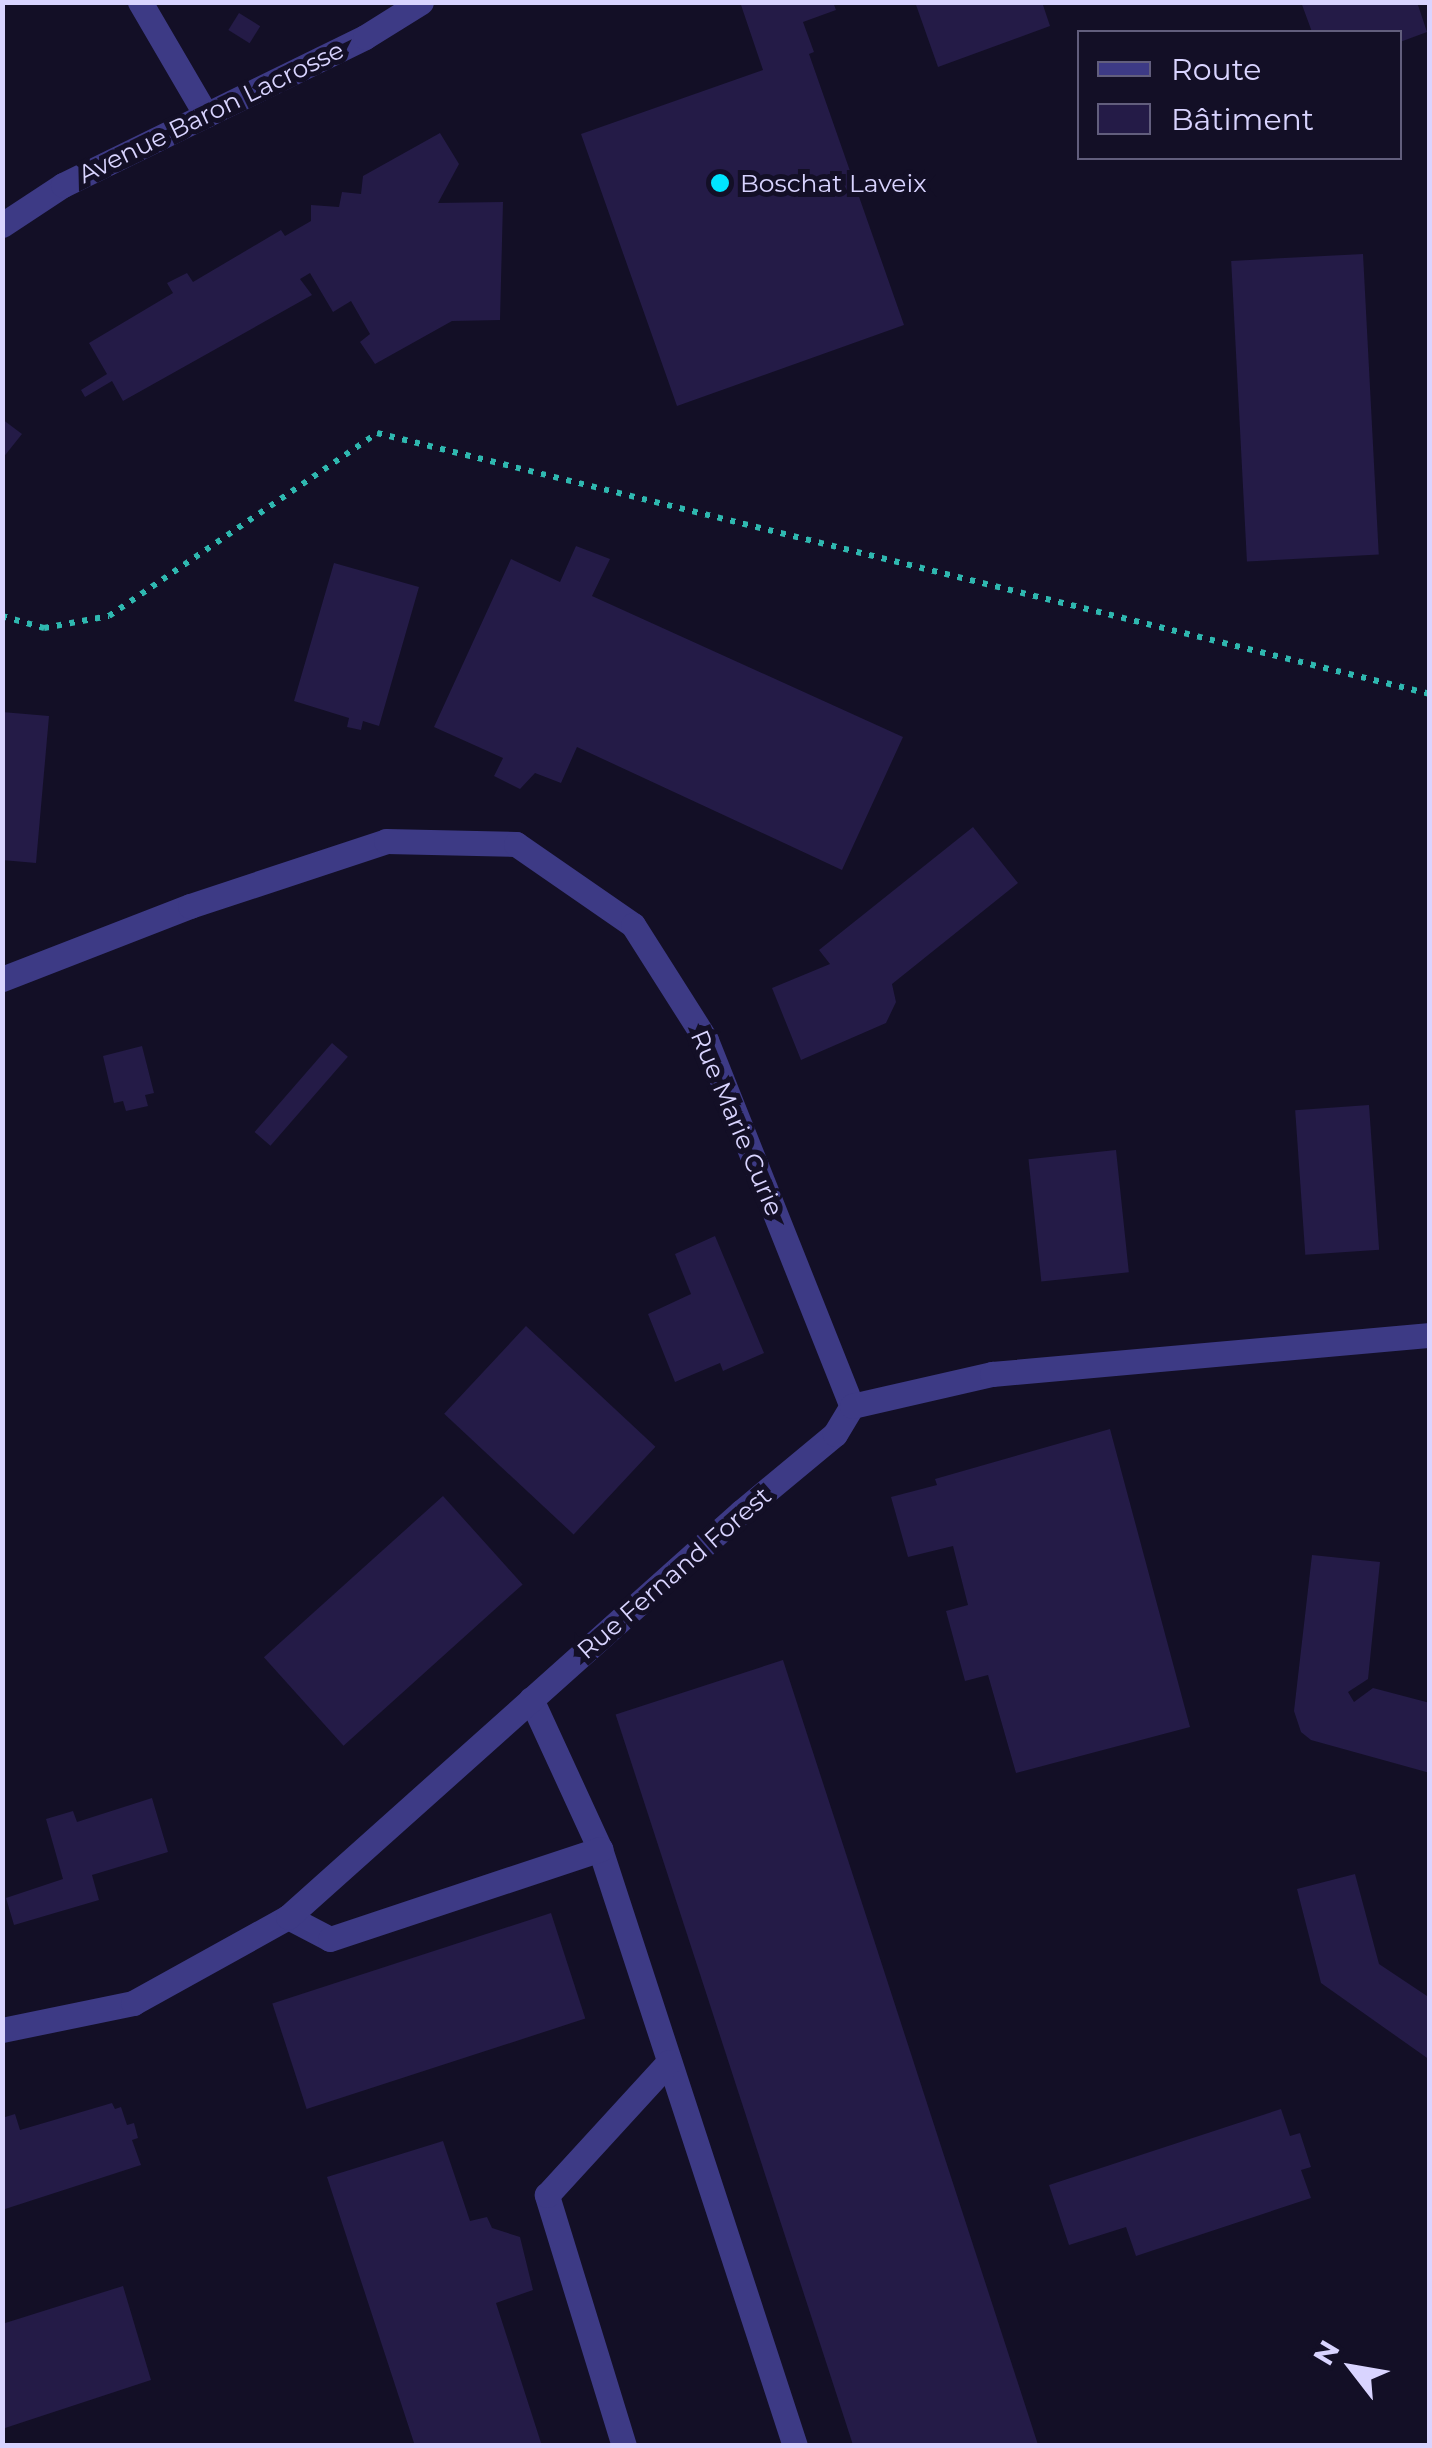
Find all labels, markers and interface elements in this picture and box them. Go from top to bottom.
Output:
legend [1077,30,1402,160]
street label: Avenue Baron Lacrosse [73,35,349,189]
text: Route [1171,51,1261,88]
text: Bâtiment [1171,101,1314,138]
place label: Boschat Laveix [740,168,927,198]
marker: Boschat Laveix [709,172,731,194]
street label: Rue Marie Curie [684,1026,790,1220]
street label: Rue Fernand Forest [571,1481,777,1665]
north arrow [1302,2318,1402,2418]
text: N [1306,2334,1347,2371]

